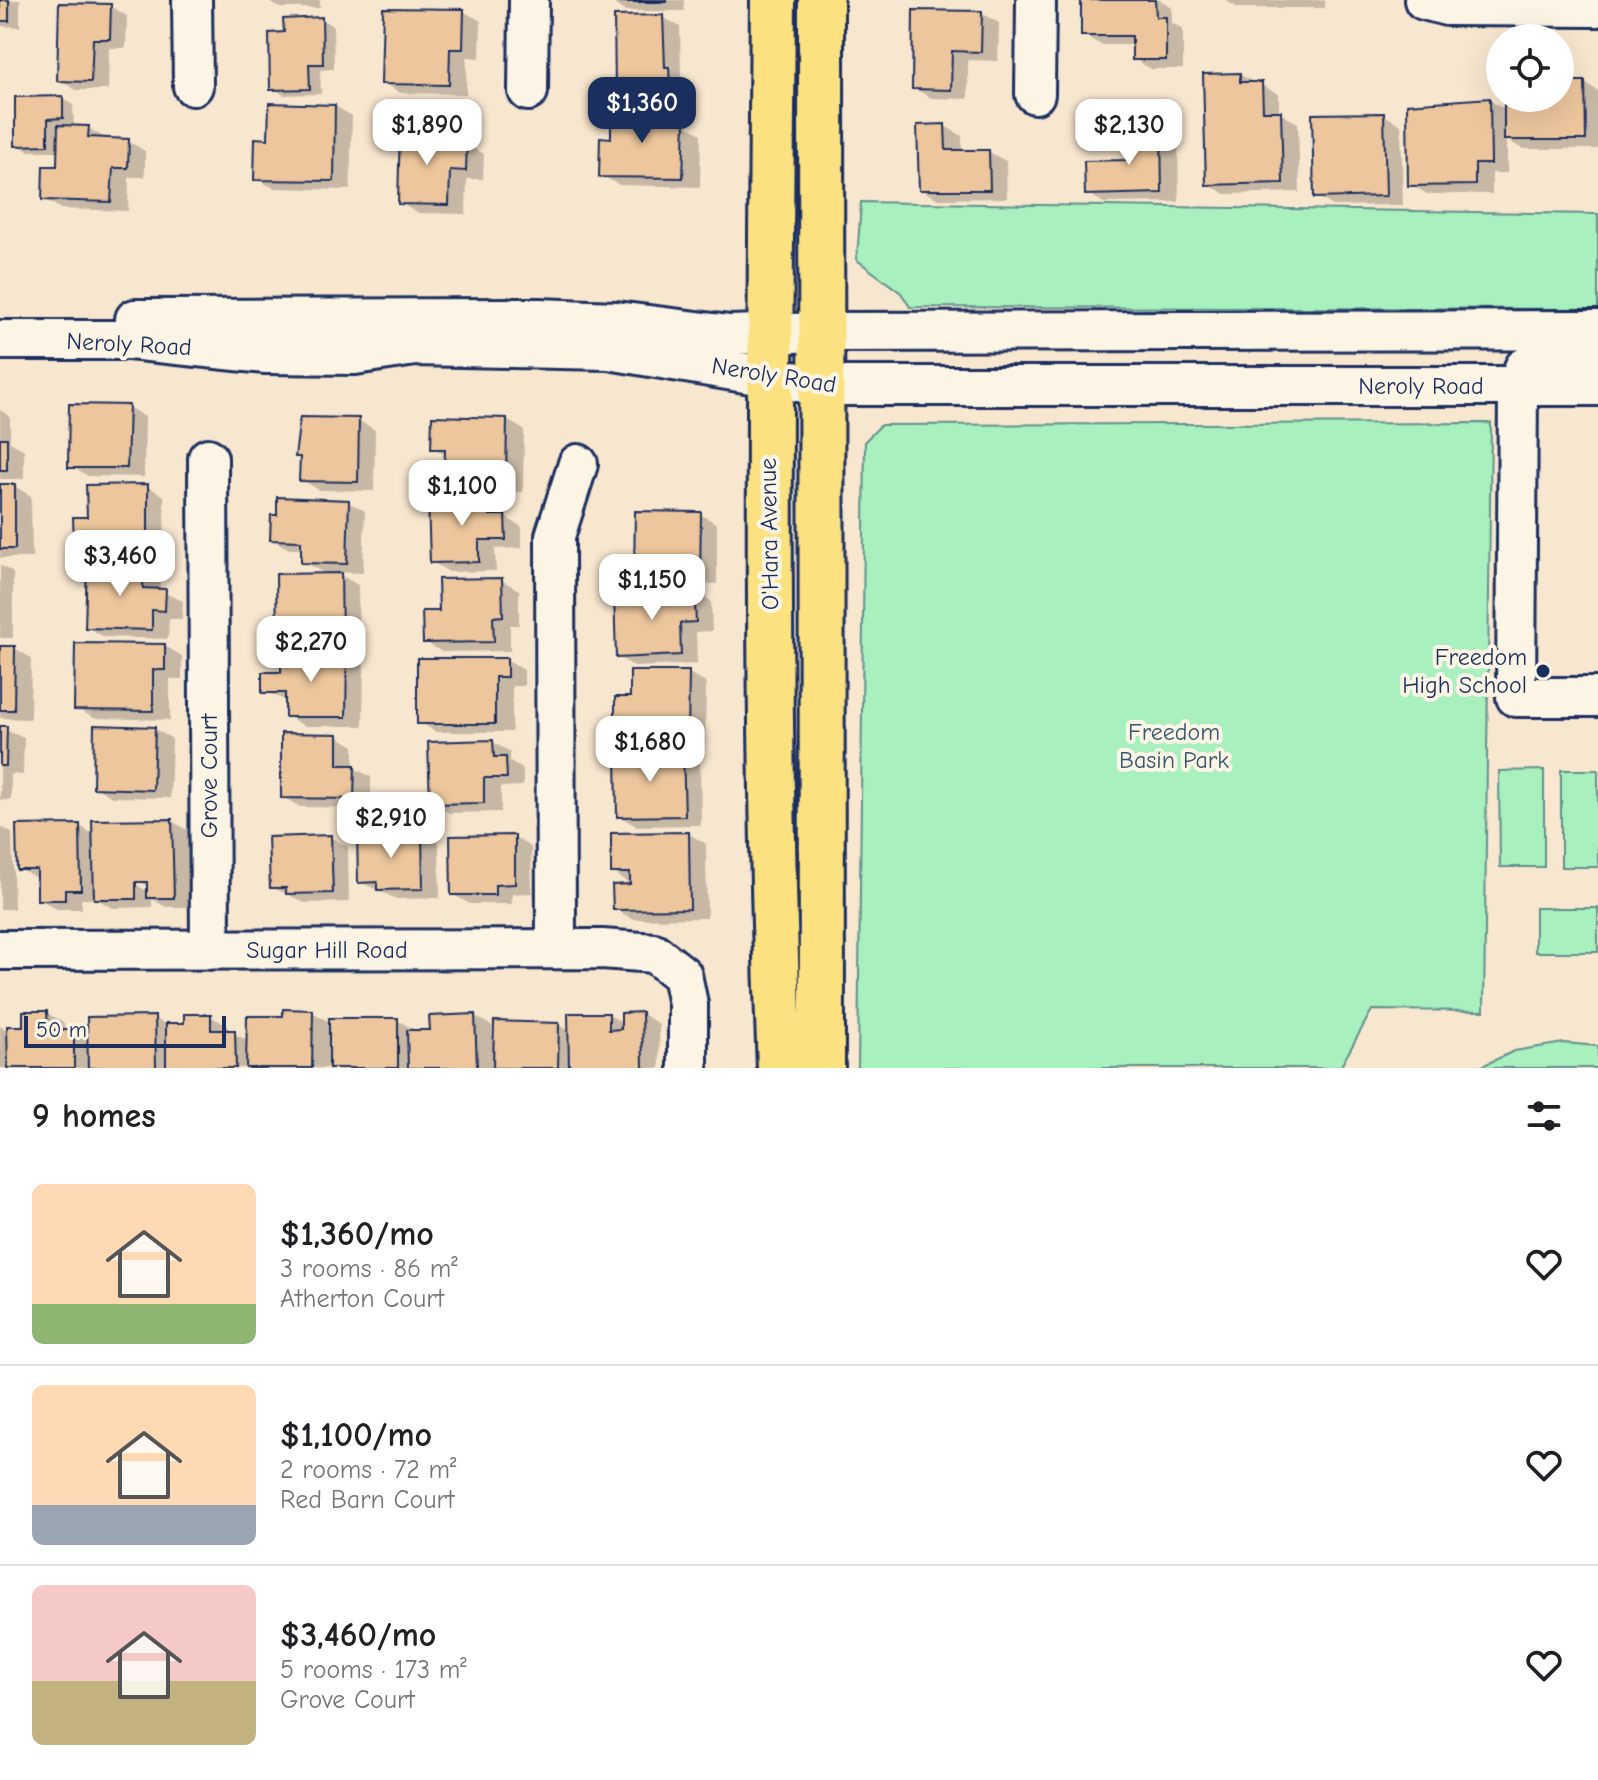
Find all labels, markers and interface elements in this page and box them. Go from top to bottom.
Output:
map controls [1486,24,1574,112]
button: locate [1486,24,1574,112]
pin: $1,360 [577,77,707,145]
text: $1,360 [606,88,678,118]
pin: $1,890 [362,99,492,167]
pin: $2,130 [1064,99,1194,167]
text: $1,890 [391,110,463,140]
text: $2,130 [1093,110,1165,140]
street label: Neroly Road [66,327,192,361]
street label: Neroly Road [710,351,838,399]
street label: Neroly Road [1358,372,1484,400]
street label: O'Hara Avenue [754,458,784,610]
pin: $1,100 [397,460,527,528]
text: $1,100 [427,471,497,501]
pin: $3,460 [55,530,185,598]
text: $3,460 [83,541,157,571]
pin: $1,150 [587,554,717,622]
text: $1,150 [617,565,687,595]
pin: $2,270 [246,616,376,684]
text: $2,270 [275,627,347,657]
place label: Freedom High School [1402,643,1527,699]
marker: Freedom High School [1534,662,1552,680]
street label: Grove Court [195,713,223,838]
pin: $1,680 [585,716,715,784]
park label: Freedom Basin Park [1119,718,1229,774]
text: $1,680 [614,727,686,757]
pin: $2,910 [326,792,456,860]
text: $2,910 [355,803,427,833]
street label: Sugar Hill Road [246,936,408,964]
scale bar [24,1012,226,1048]
text: 50 m [36,1017,87,1043]
icon: filters [1522,1094,1566,1138]
text: 9 homes [32,1096,156,1136]
text: $1,360/mo [280,1214,434,1254]
icon: home [96,1216,192,1312]
icon: heart [1522,1242,1566,1286]
text: 3 rooms · 86 m² [280,1254,458,1284]
text: Atherton Court [280,1284,444,1314]
text: $1,100/mo [280,1415,432,1455]
icon: home [96,1417,192,1513]
icon: heart [1522,1443,1566,1487]
text: 2 rooms · 72 m² [280,1455,457,1485]
text: Red Barn Court [280,1485,454,1515]
text: $3,460/mo [280,1615,436,1655]
icon: home [96,1617,192,1713]
icon: heart [1522,1643,1566,1687]
text: 5 rooms · 173 m² [280,1655,467,1685]
text: Grove Court [280,1685,415,1715]

